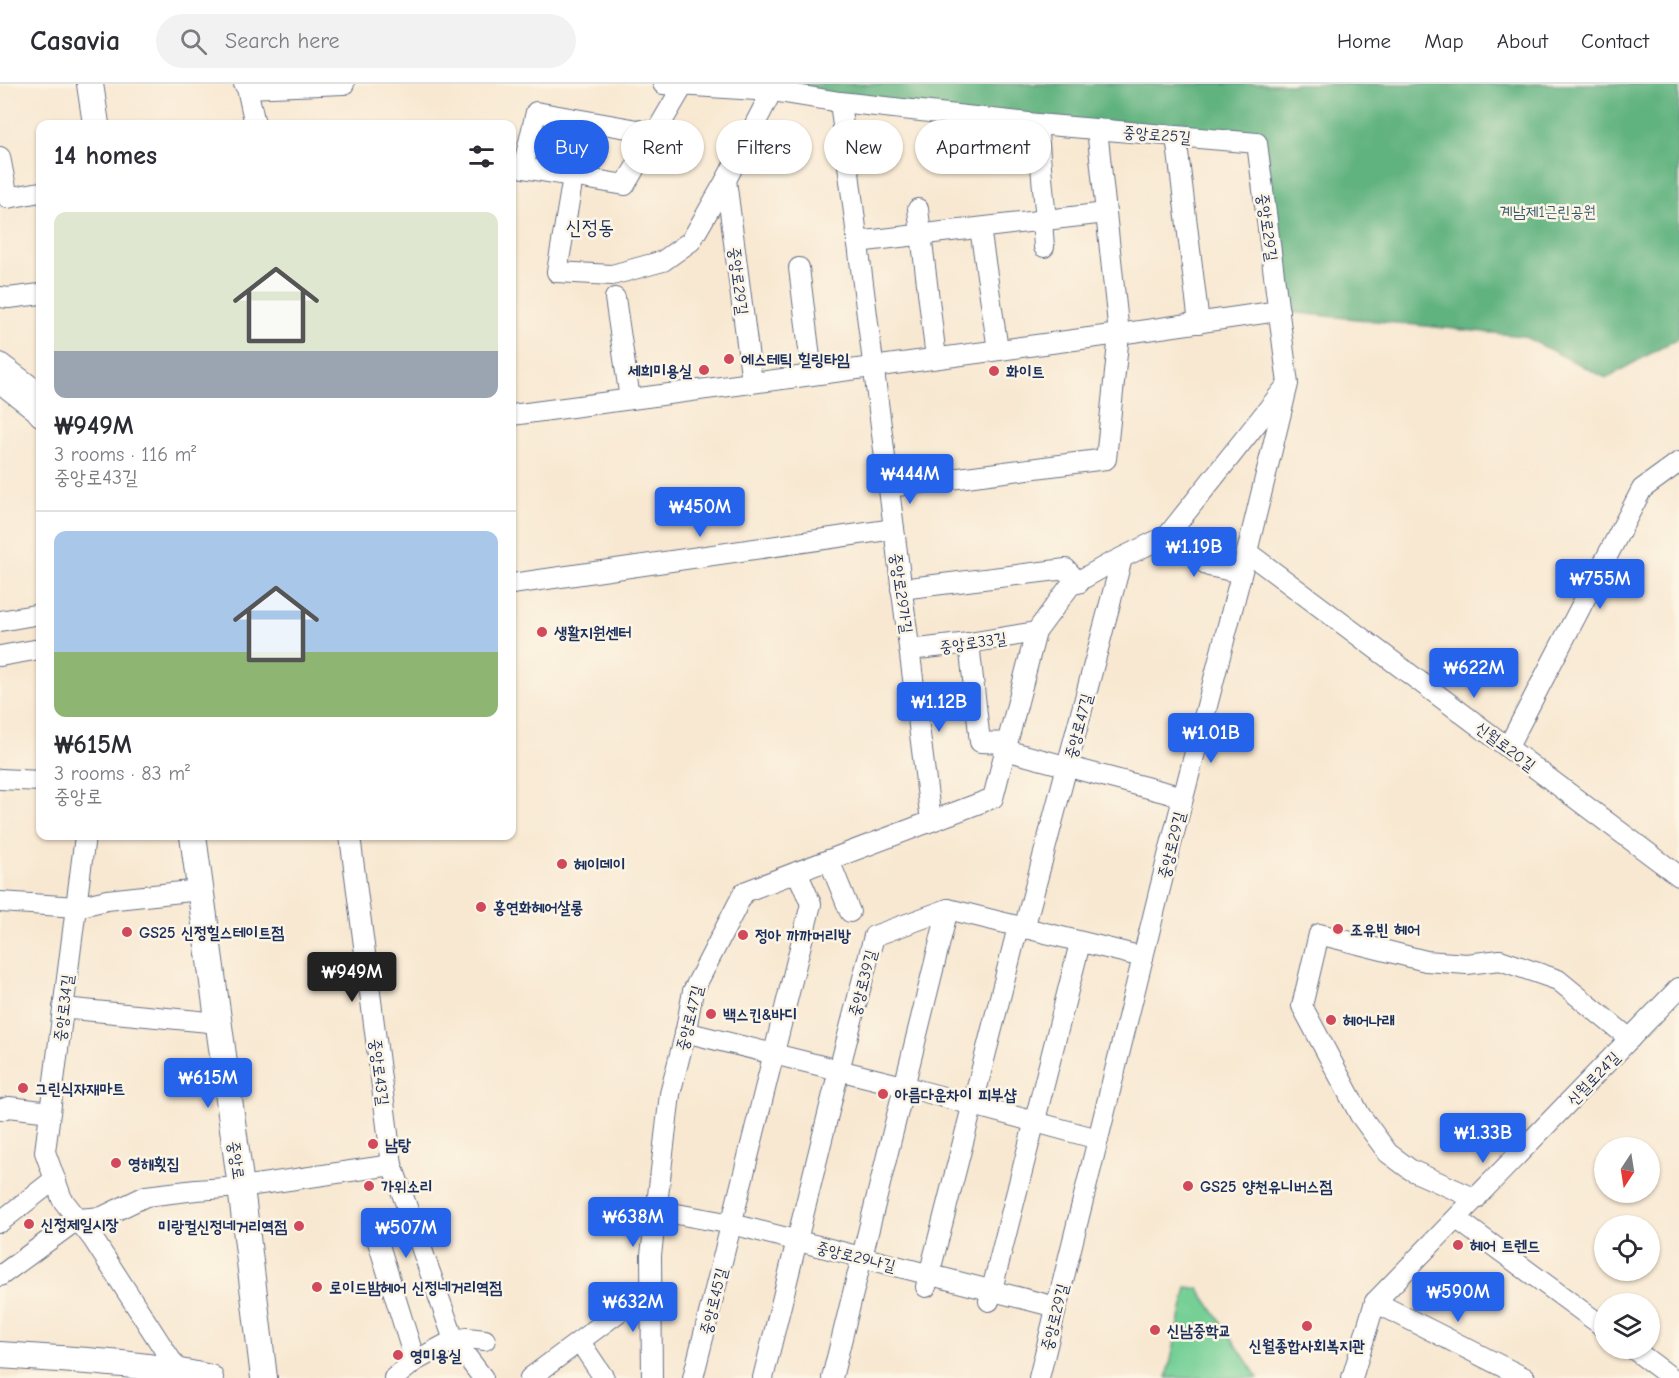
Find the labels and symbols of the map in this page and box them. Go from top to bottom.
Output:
street label: 중앙로25길 [1122,123,1192,147]
street label: 중앙로29길 [1253,192,1281,262]
park label: 계남제1근린공원 [1500,203,1596,221]
district label: 신정동 [566,216,614,239]
street label: 중앙로29길 [725,246,751,316]
place label: 에스테틱 힐링타임 [741,351,850,369]
marker: 에스테틱 힐링타임 [722,352,736,366]
place label: 세희미용실 [628,362,692,380]
marker: 세희미용실 [697,363,711,377]
place label: 화이트 [1006,363,1045,381]
marker: 화이트 [987,364,1001,378]
pin: ₩444M [868,454,952,505]
pin: ₩450M [658,487,742,538]
pin: ₩1.19B [1145,527,1243,578]
street label: 중앙로29가길 [886,552,916,635]
pin: ₩755M [1558,559,1642,610]
place label: 생활지원센터 [554,624,631,642]
marker: 생활지원센터 [535,625,549,639]
street label: 중앙로33길 [938,629,1008,657]
pin: ₩622M [1432,648,1516,699]
pin: ₩1.12B [890,682,988,733]
street label: 중앙로47길 [1062,692,1096,761]
pin: ₩1.01B [1162,713,1260,764]
street label: 신월로20길 [1472,719,1539,775]
street label: 중앙로29길 [1155,810,1189,881]
place label: 헤이데이 [573,856,626,874]
marker: 헤이데이 [555,857,569,871]
place label: 홍연화헤어살롱 [493,899,583,917]
marker: 홍연화헤어살롱 [474,900,488,914]
place label: 조유빈 헤어 [1350,921,1420,939]
marker: 조유빈 헤어 [1331,922,1345,936]
place label: GS25 신정힐스테이트점 [139,924,284,942]
marker: GS25 신정힐스테이트점 [120,925,134,939]
place label: 정아 까까머리방 [755,927,851,945]
marker: 정아 까까머리방 [736,928,750,942]
street label: 중앙로39길 [845,948,881,1018]
pin: ₩949M [310,952,394,1003]
street label: 중앙로34길 [51,973,77,1043]
street label: 중앙로47길 [673,984,707,1053]
place label: 백스킨&바디 [723,1006,797,1024]
marker: 백스킨&바디 [704,1007,718,1021]
place label: 헤어나래 [1342,1012,1395,1030]
marker: 헤어나래 [1324,1013,1338,1027]
street label: 중앙로43길 [366,1038,392,1107]
street label: 신월로24길 [1564,1048,1624,1109]
pin: ₩615M [166,1058,250,1109]
place label: 그린식자재마트 [35,1080,125,1098]
marker: 그린식자재마트 [16,1081,30,1095]
place label: 아름다운차이 피부샵 [894,1086,1017,1104]
marker: 아름다운차이 피부샵 [876,1087,890,1101]
pin: ₩1.33B [1434,1113,1532,1164]
place label: 남탕 [385,1136,411,1154]
marker: 남탕 [366,1137,380,1151]
north arrow [1594,1137,1660,1203]
street label: 중앙로 [224,1140,248,1181]
place label: 영해횟집 [128,1155,180,1173]
marker: 영해횟집 [109,1156,123,1170]
place label: 가위소리 [381,1178,433,1196]
place label: GS25 양천유니버스점 [1200,1178,1332,1196]
marker: 가위소리 [362,1179,376,1193]
marker: GS25 양천유니버스점 [1181,1179,1195,1193]
pin: ₩638M [591,1197,675,1248]
pin: ₩507M [364,1208,448,1259]
place label: 신정제일시장 [41,1216,118,1234]
marker: 신정제일시장 [22,1217,36,1231]
place label: 미랑컬신정네거리역점 [158,1218,287,1236]
marker: 미랑컬신정네거리역점 [292,1219,306,1233]
place label: 헤어 트렌드 [1469,1237,1540,1255]
street label: 중앙로29나길 [814,1238,897,1276]
marker: 헤어 트렌드 [1451,1238,1465,1252]
street label: 중앙로45길 [697,1266,731,1336]
pin: ₩590M [1416,1272,1500,1323]
place label: 로이드밤헤어 신정네거리역점 [329,1279,502,1297]
marker: 로이드밤헤어 신정네거리역점 [310,1280,324,1294]
pin: ₩632M [591,1282,675,1333]
street label: 중앙로29길 [1038,1282,1072,1353]
marker: 신월종합사회복지관 [1300,1319,1314,1333]
place label: 신남중학교 [1167,1322,1231,1340]
marker: 신남중학교 [1148,1323,1162,1337]
place label: 신월종합사회복지관 [1249,1337,1365,1355]
place label: 영미용실 [410,1347,462,1365]
marker: 영미용실 [391,1348,405,1362]

